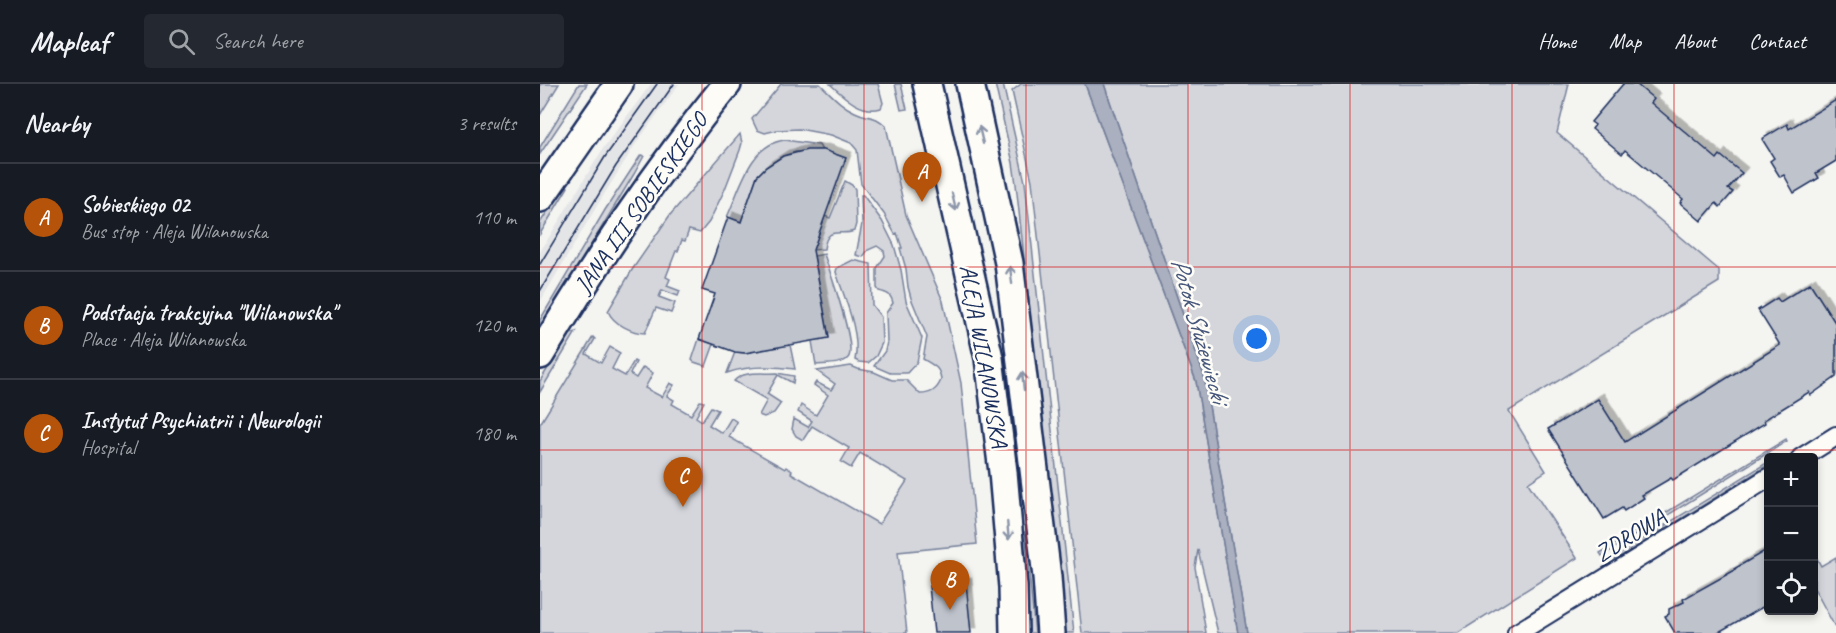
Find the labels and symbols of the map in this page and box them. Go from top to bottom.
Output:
street label: JANA III SOBIESKIEGO [567,105,716,300]
one-way arrow [975,125,987,144]
pin: A [902,152,941,202]
one-way arrow [949,193,961,212]
water label: Potok Służewiecki [1164,254,1238,412]
street label: ALEJA WILANOWSKA [953,262,1015,451]
one-way arrow [1005,265,1016,285]
your location [1242,324,1271,353]
one-way arrow [1017,371,1028,391]
pin: C [664,458,702,507]
street label: ZDROWA [1589,501,1672,568]
one-way arrow [1003,520,1014,540]
pin: B [930,560,970,610]

